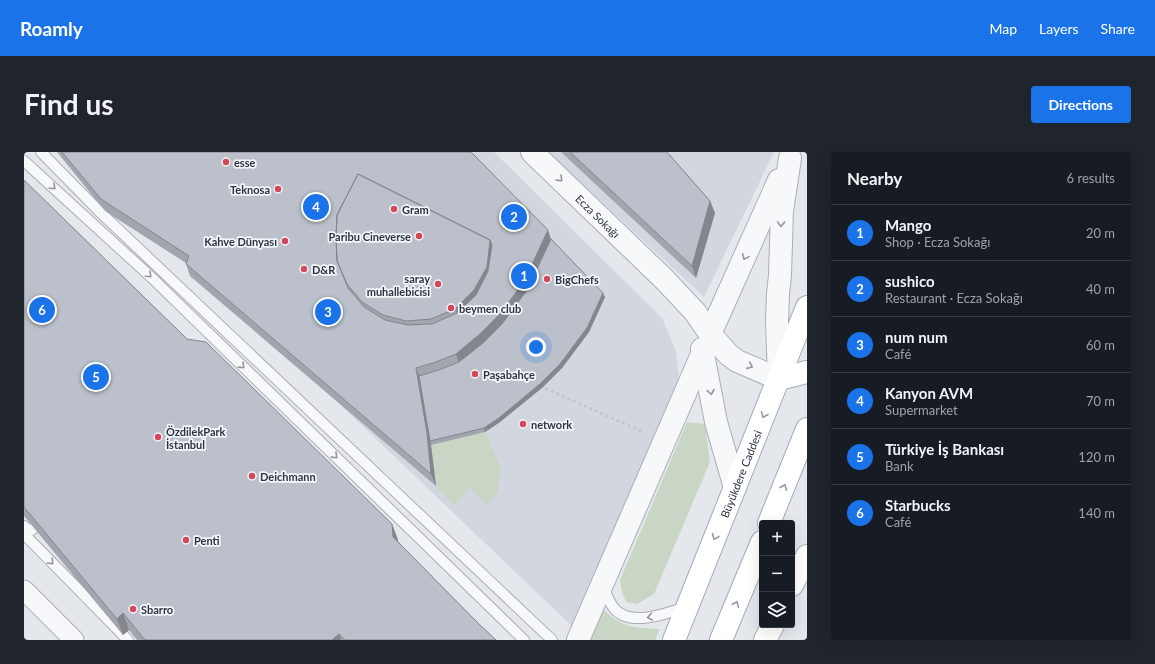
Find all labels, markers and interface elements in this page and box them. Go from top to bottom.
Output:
text: Roamly [20,17,83,40]
text: Map [989,20,1017,37]
text: Layers [1039,20,1079,37]
text: Share [1101,20,1135,37]
button: Directions [1031,86,1131,123]
text: Find us [24,87,114,121]
place label: esse [234,156,256,169]
marker: esse [221,157,231,167]
text: Nearby [847,168,902,189]
text: 6 results [1067,170,1115,186]
one-way arrow [555,174,563,182]
one-way arrow [48,182,56,190]
place label: Teknosa [230,183,270,196]
marker: Teknosa [273,184,283,194]
pin: 4 [303,192,329,222]
street label: Ecza Sokağı [574,192,623,240]
pin: 2 [501,202,527,232]
place label: Gram [402,203,429,216]
marker: Gram [389,204,399,214]
text: Mango [885,216,931,234]
one-way arrow [777,221,786,227]
text: 1 [856,225,864,241]
text: 20 m [1086,225,1115,241]
place label: Paribu Cineverse [328,230,411,243]
marker: Paribu Cineverse [414,231,424,241]
text: Shop · Ecza Sokağı [885,234,990,250]
place label: Kahve Dünyası [204,235,277,248]
marker: Kahve Dünyası [280,236,290,246]
one-way arrow [742,252,750,260]
pin: 1 [511,261,537,291]
place label: D&R [312,263,336,276]
marker: D&R [299,264,309,274]
one-way arrow [144,270,151,277]
place label: saray muhallebicisi [367,272,430,298]
text: sushico [885,272,935,290]
place label: BigChefs [555,273,599,286]
marker: BigChefs [542,274,552,284]
marker: saray muhallebicisi [433,279,443,289]
text: 2 [856,281,864,297]
text: 40 m [1086,281,1115,297]
text: Restaurant · Ecza Sokağı [885,290,1023,306]
pin: 6 [29,295,55,325]
pin: 3 [315,297,341,327]
place label: beymen club [459,302,521,315]
marker: beymen club [446,303,456,313]
text: num num [885,328,948,346]
your location [526,337,546,357]
text: 3 [856,337,864,353]
text: 60 m [1086,337,1115,353]
text: Café [885,346,911,362]
one-way arrow [237,361,245,369]
pin: 5 [83,362,109,392]
one-way arrow [747,362,754,370]
place label: Paşabahçe [483,368,535,381]
marker: Paşabahçe [470,369,480,379]
text: Kanyon AVM [885,384,973,402]
one-way arrow [706,389,714,395]
text: 4 [856,393,864,409]
text: 70 m [1086,393,1115,409]
text: Supermarket [885,402,958,418]
one-way arrow [761,412,769,419]
place label: network [531,418,572,431]
marker: network [518,419,528,429]
place label: ÖzdilekPark İstanbul [166,425,226,451]
street label: Büyükdere Caddesi [717,428,764,519]
marker: ÖzdilekPark İstanbul [153,432,163,442]
text: Türkiye İş Bankası [885,440,1004,458]
text: 5 [856,449,864,465]
text: 120 m [1078,449,1115,465]
one-way arrow [330,451,338,459]
text: Bank [885,458,914,474]
place label: Deichmann [260,470,316,483]
marker: Deichmann [247,471,257,481]
one-way arrow [779,483,787,490]
text: Starbucks [885,496,951,514]
text: 6 [856,505,864,521]
text: 140 m [1078,505,1115,521]
text: Café [885,514,911,530]
map controls [759,520,795,628]
button: + [759,520,795,556]
place label: Penti [194,534,220,547]
one-way arrow [712,534,720,541]
marker: Penti [181,535,191,545]
button: − [759,556,795,592]
one-way arrow [47,557,54,565]
button: layers [759,592,795,628]
one-way arrow [731,601,739,609]
place label: Sbarro [141,603,173,616]
marker: Sbarro [128,604,138,614]
one-way arrow [647,612,653,621]

